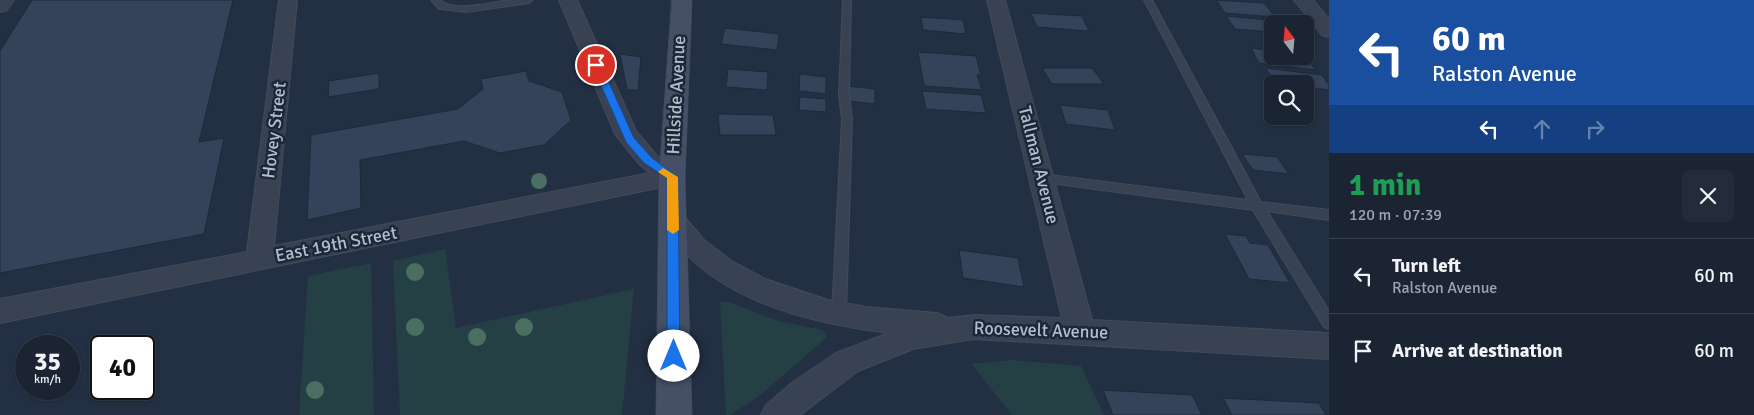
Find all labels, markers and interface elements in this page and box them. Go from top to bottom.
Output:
north arrow [1264,15,1314,65]
map controls [1264,15,1314,125]
text: 60 m [1432,17,1506,60]
icon: left [1349,20,1414,85]
street label: Hillside Avenue [662,35,690,155]
pin [575,44,617,86]
icon: arrive [582,51,610,79]
text: Ralston Avenue [1432,60,1577,87]
button: search [1264,75,1314,125]
street label: Hovey Street [257,80,291,180]
street label: Tallman Avenue [1014,104,1064,226]
icon: left [1475,115,1503,143]
icon: ahead [1528,115,1556,143]
icon: right [1581,115,1609,143]
text: 1 min [1349,167,1421,204]
button: close [1682,170,1734,222]
text: 120 m · 07:39 [1349,205,1442,225]
street label: East 19th Street [273,221,399,267]
text: Turn left [1392,254,1461,278]
icon: left [1349,262,1377,290]
text: 60 m [1694,264,1734,288]
text: Ralston Avenue [1392,278,1497,298]
street label: Roosevelt Avenue [973,317,1109,343]
position arrow [647,329,699,381]
speed limit sign: 40 [90,335,155,400]
icon: arrive [1349,337,1377,365]
text: Arrive at destination [1392,339,1563,363]
text: 60 m [1694,339,1734,363]
text: 35 [34,346,61,377]
text: km/h [34,372,61,387]

